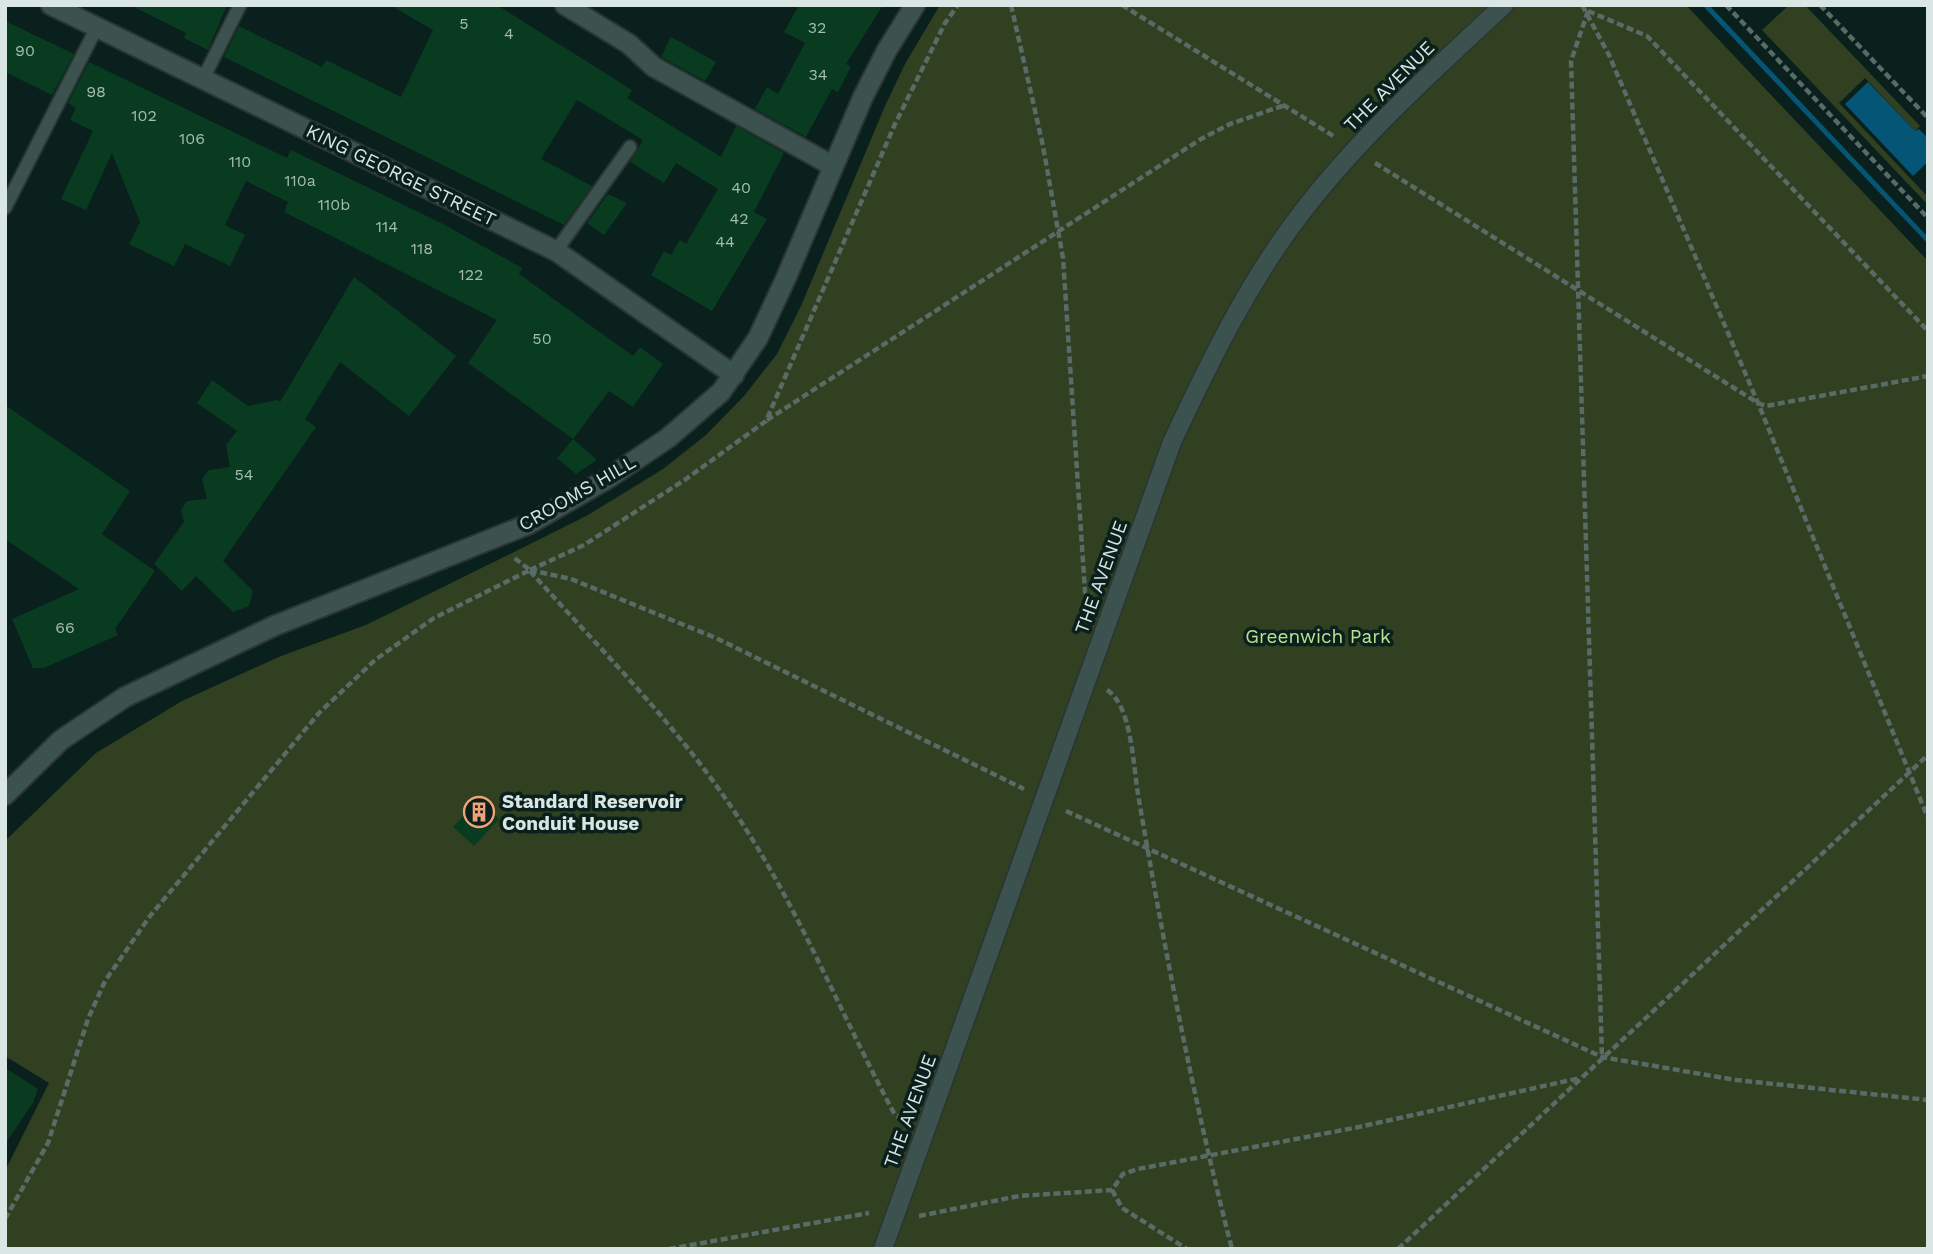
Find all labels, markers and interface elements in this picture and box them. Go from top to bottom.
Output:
house number: 5 [459,14,469,33]
house number: 32 [808,18,826,37]
house number: 4 [504,24,514,43]
street label: THE AVENUE [1339,36,1439,136]
house number: 90 [15,41,35,60]
house number: 34 [808,65,828,84]
house number: 98 [86,82,106,101]
house number: 102 [131,106,157,125]
street label: KING GEORGE STREET [302,119,500,231]
house number: 106 [179,129,205,148]
house number: 110 [229,152,251,171]
house number: 110a [284,171,316,190]
house number: 40 [731,178,751,197]
house number: 110b [318,195,350,214]
house number: 42 [729,209,749,228]
house number: 114 [376,217,398,236]
house number: 44 [715,232,735,251]
house number: 118 [411,239,433,258]
house number: 122 [459,265,483,284]
house number: 50 [532,329,552,348]
street label: CROOMS HILL [514,450,640,536]
house number: 54 [234,465,254,484]
street label: THE AVENUE [1070,517,1132,637]
house number: 66 [55,618,75,637]
park label: Greenwich Park [1245,625,1391,648]
place label: Standard Reservoir Conduit House [502,790,683,835]
building icon: Standard Reservoir Conduit House [462,795,496,829]
street label: THE AVENUE [879,1051,941,1171]

